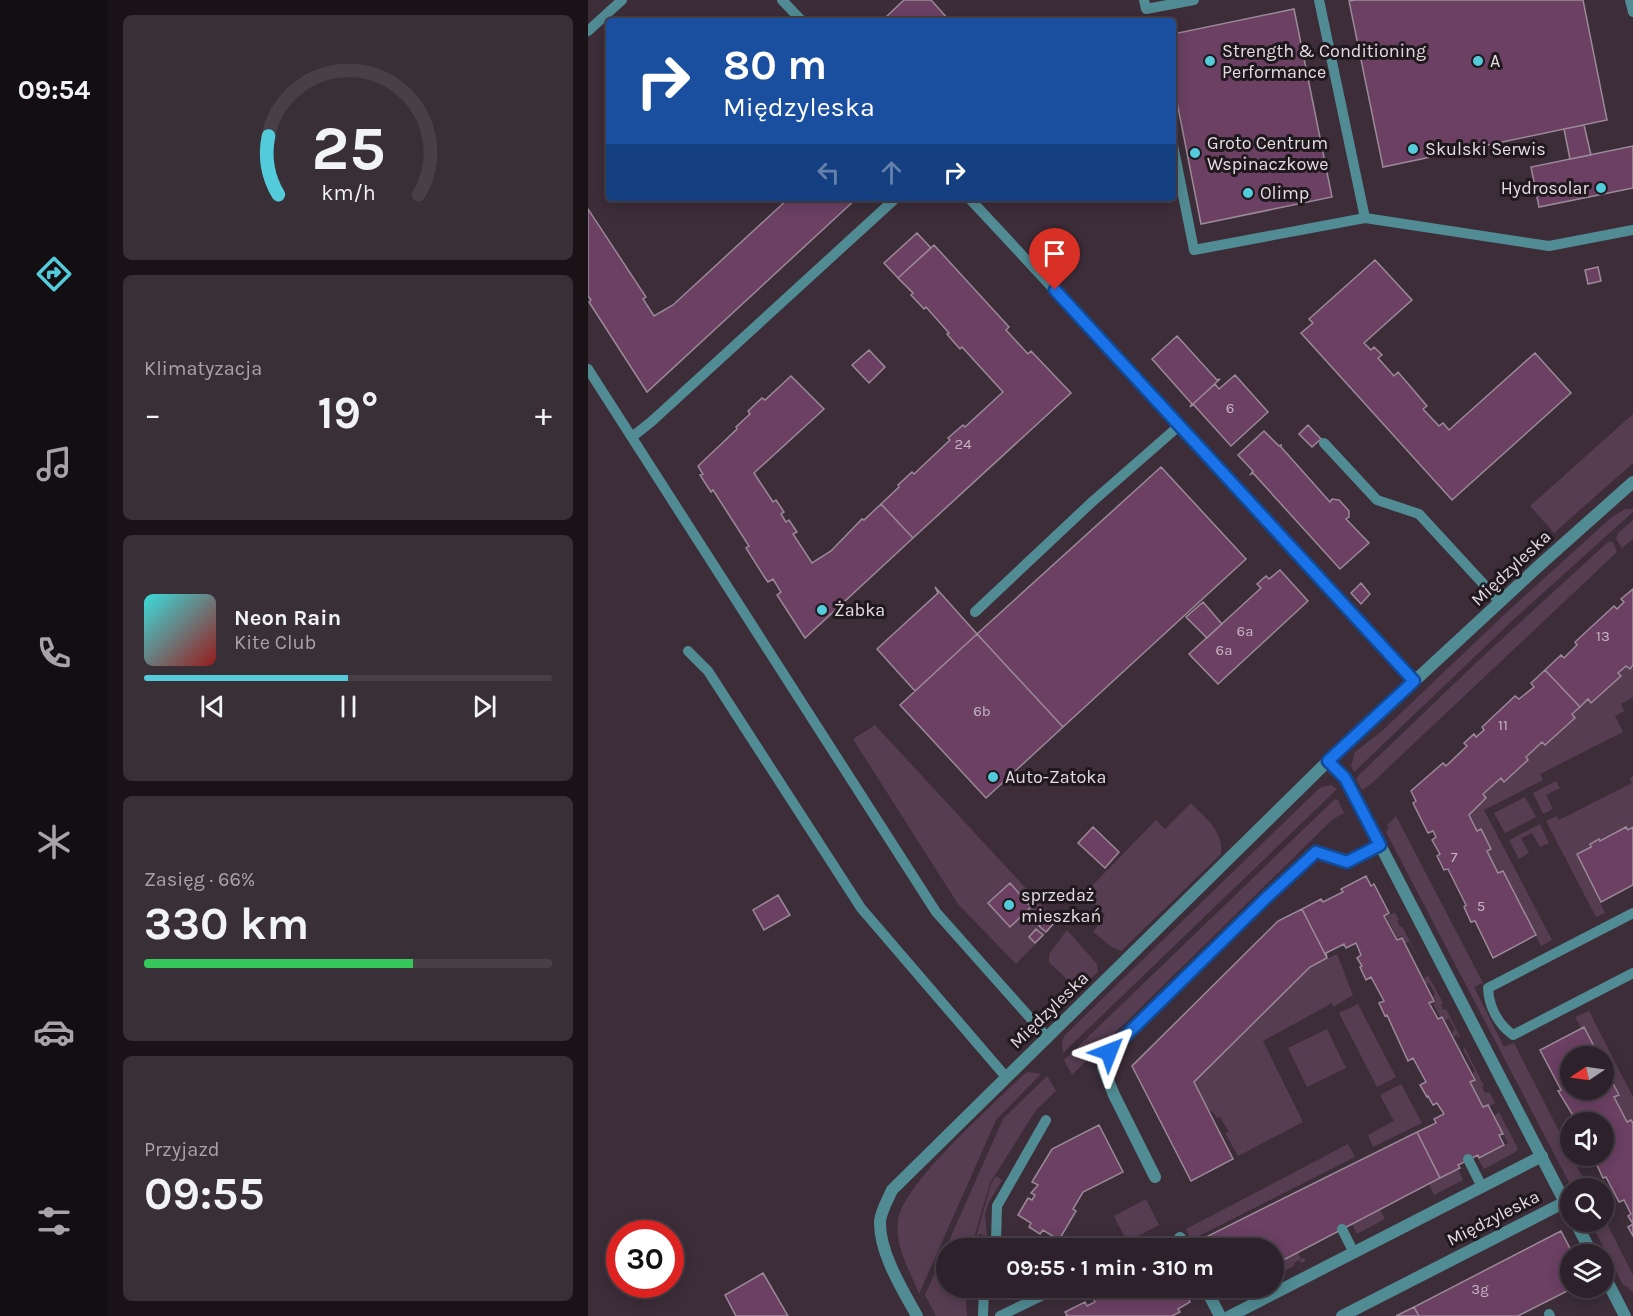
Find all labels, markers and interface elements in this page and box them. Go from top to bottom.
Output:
text: 80 m [723,40,827,90]
place label: Strength & Conditioning Performance [1222,40,1426,83]
icon: right [624,42,702,120]
place label: A [1490,50,1500,72]
marker: Strength & Conditioning Performance [1203,54,1217,68]
marker: A [1471,54,1485,68]
text: 09:54 [18,74,90,106]
text: Międzyleska [723,91,875,123]
text: 25 [311,112,385,185]
place label: Groto Centrum Wspinaczkowe [1207,132,1329,175]
place label: Skulski Serwis [1425,138,1546,160]
marker: Skulski Serwis [1406,142,1420,156]
marker: Groto Centrum Wspinaczkowe [1188,146,1202,160]
icon: left [812,156,845,189]
icon: ahead [875,156,908,189]
icon: right [938,156,971,189]
place label: Hydrosolar [1501,177,1589,199]
text: km/h [321,180,375,205]
marker: Hydrosolar [1594,181,1608,195]
place label: Olimp [1260,182,1309,204]
marker: Olimp [1241,186,1255,200]
pin [1029,228,1080,290]
icon: arrive [1038,237,1071,270]
icon: directions [33,253,75,295]
text: Klimatyzacja [144,357,262,380]
text: 19° [318,387,378,439]
text: − [144,395,161,433]
text: + [535,395,552,433]
house number: 6 [1226,399,1234,417]
house number: 24 [954,435,972,453]
icon: music [33,443,75,485]
street label: Międzyleska [1466,525,1556,611]
place label: Żabka [834,599,885,621]
marker: Żabka [815,603,829,617]
text: Neon Rain [234,605,341,631]
house number: 6a [1237,622,1253,640]
house number: 13 [1596,627,1610,645]
text: Kite Club [234,631,316,654]
icon: phone [33,632,75,674]
house number: 6a [1216,641,1232,659]
icon: previous [196,690,229,723]
icon: pause [332,690,365,723]
icon: next [468,690,501,723]
house number: 6b [973,702,991,720]
house number: 11 [1498,716,1508,734]
place label: Auto-Zatoka [1005,766,1106,788]
marker: Auto-Zatoka [986,770,1000,784]
icon: climate [33,821,75,863]
house number: 7 [1450,848,1458,866]
text: Zasięg · 66% [144,868,255,891]
place label: sprzedaż mieszkań [1021,884,1101,927]
house number: 5 [1477,897,1485,915]
text: 330 km [144,898,309,950]
marker: sprzedaż mieszkań [1002,898,1016,912]
street label: Międzyleska [1005,967,1093,1053]
icon: car [33,1011,75,1053]
position arrow [1077,1020,1141,1084]
north arrow [1560,1046,1614,1100]
map controls [1560,1046,1614,1298]
button: sound [1560,1112,1614,1166]
text: Przyjazd [144,1138,220,1161]
text: 09:55 [144,1168,264,1220]
button: search [1560,1178,1614,1232]
street label: Międzyleska [1443,1185,1543,1251]
icon: filters [33,1200,75,1242]
speed limit sign: 30 [606,1220,684,1298]
button: layers [1560,1244,1614,1298]
text: 09:55 · 1 min · 310 m [1006,1255,1214,1281]
house number: 3g [1471,1280,1489,1298]

